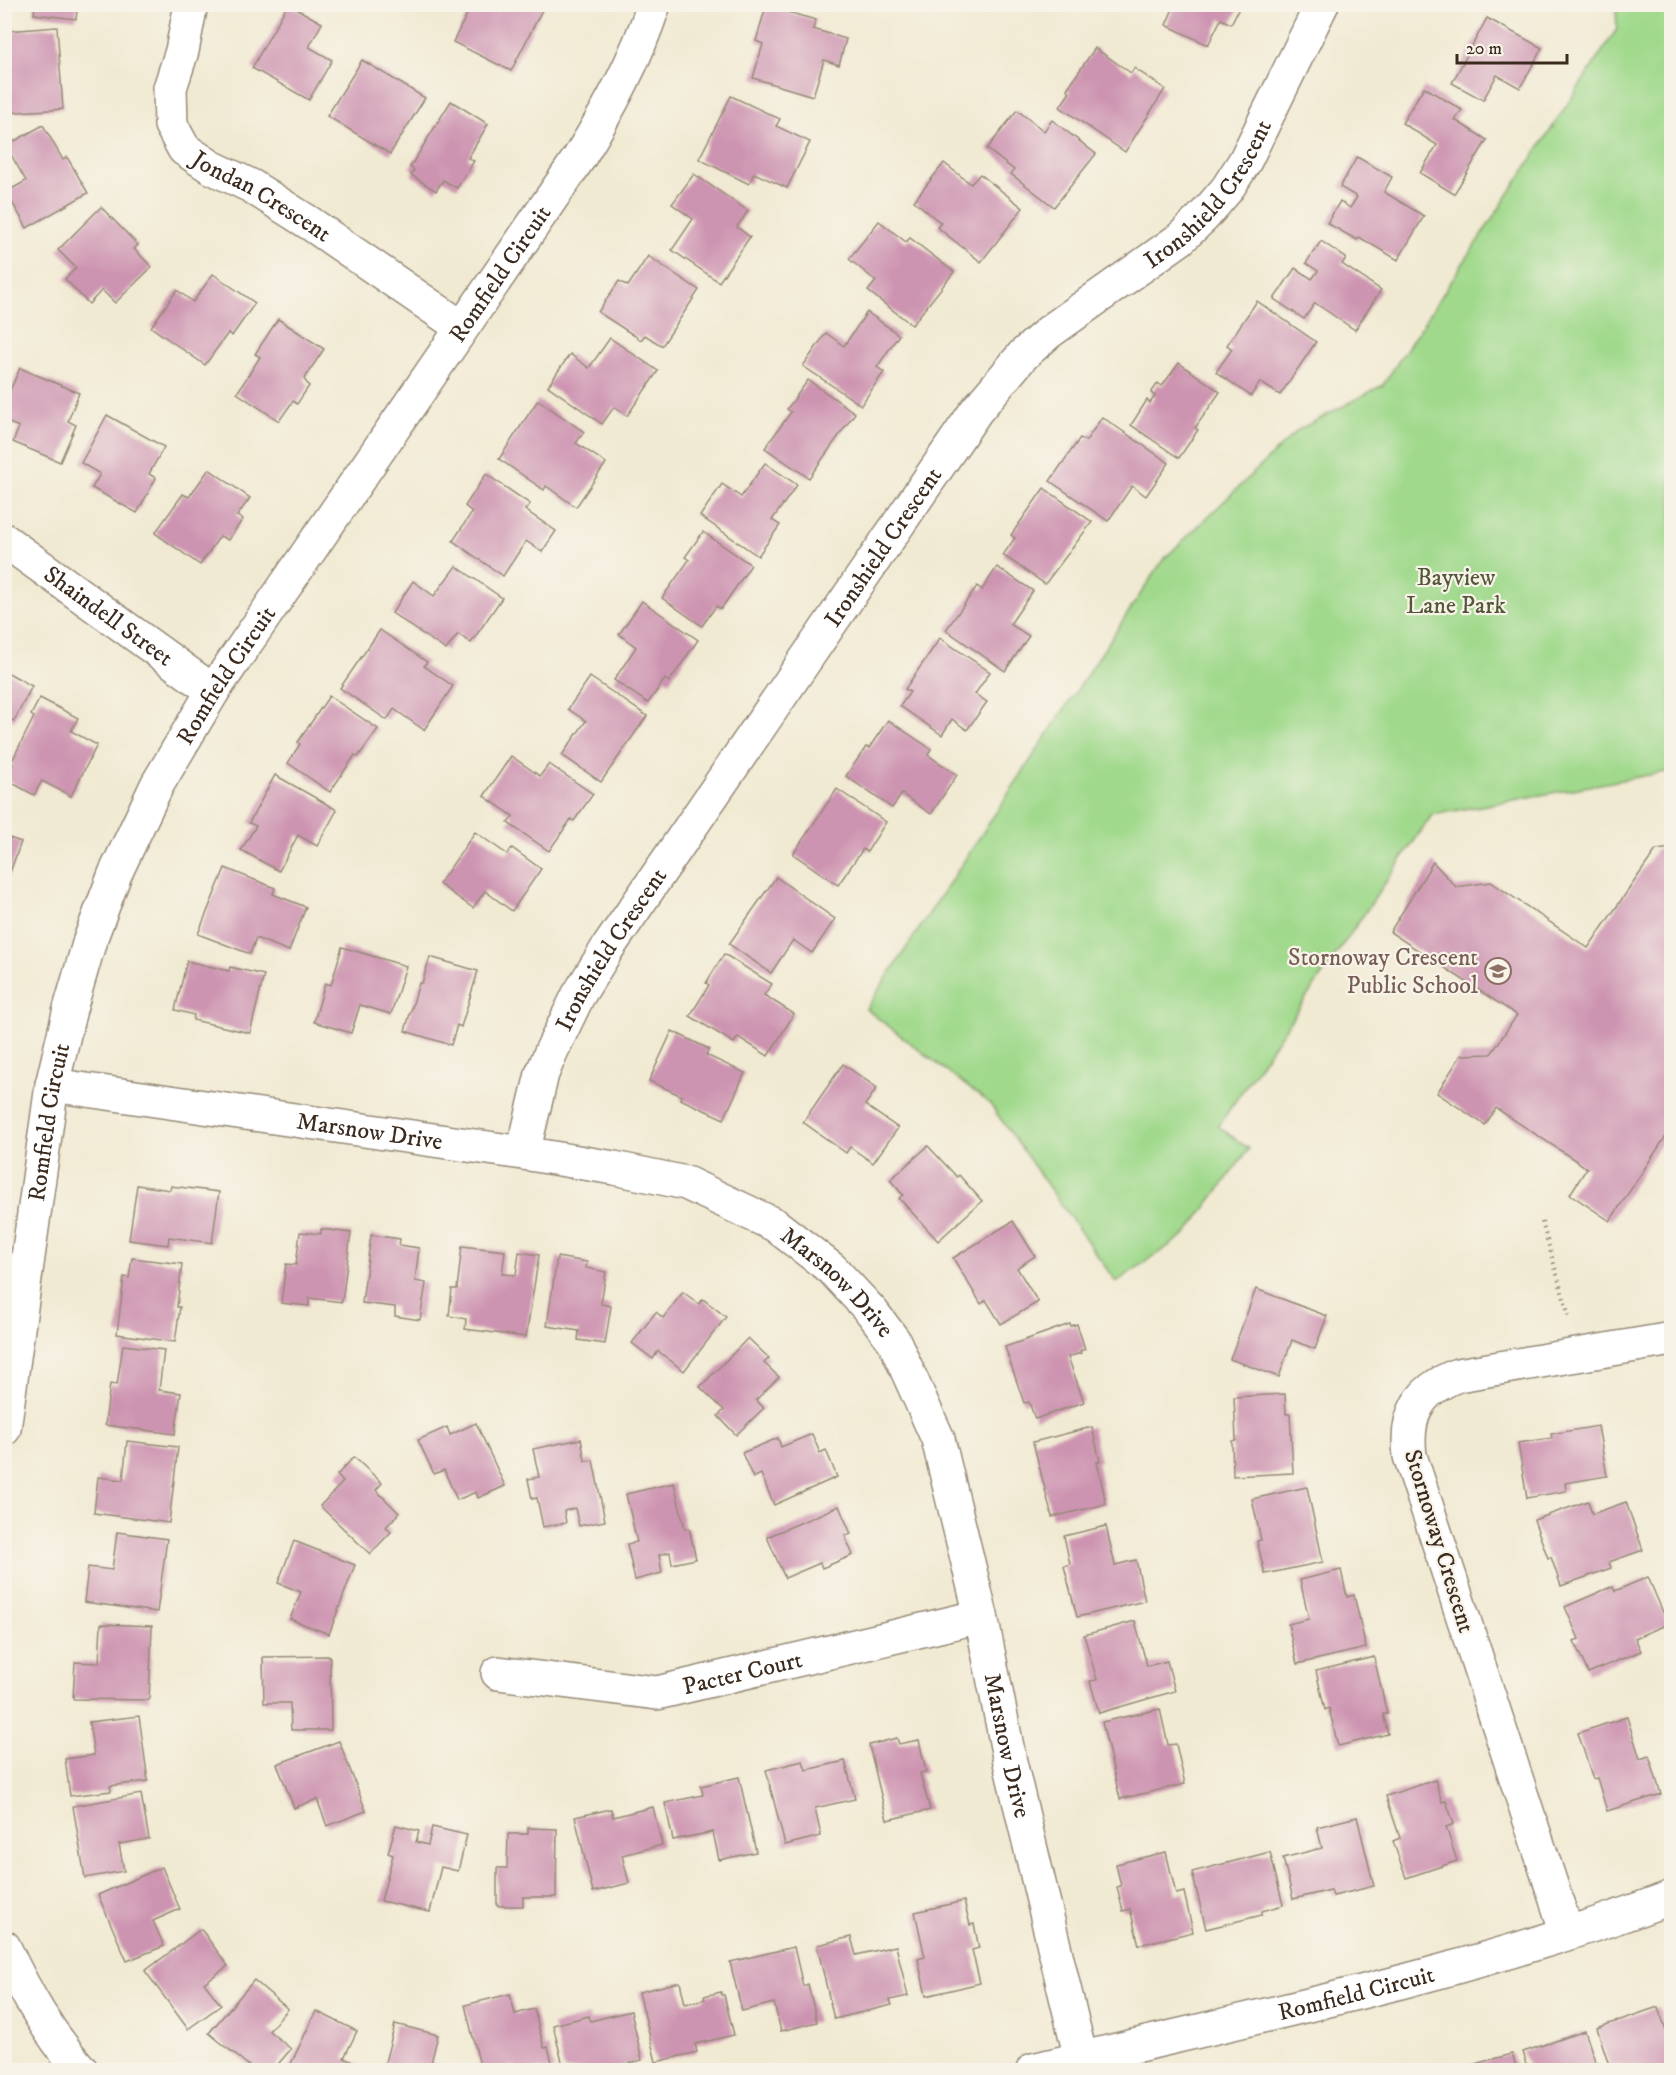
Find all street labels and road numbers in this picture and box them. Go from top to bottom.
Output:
street label: Ironshield Crescent [1139,115,1279,276]
street label: Jondan Crescent [184,143,337,249]
street label: Romfield Circuit [443,199,558,349]
street label: Ironshield Crescent [818,462,949,633]
street label: Shaindell Street [37,560,179,673]
street label: Romfield Circuit [170,600,283,750]
street label: Ironshield Crescent [549,862,674,1036]
street label: Romfield Circuit [22,1040,77,1203]
street label: Marsnow Drive [295,1106,445,1157]
street label: Marsnow Drive [774,1221,900,1344]
street label: Stornoway Crescent [1397,1446,1481,1637]
street label: Pacter Court [680,1645,806,1702]
street label: Marsnow Drive [977,1671,1037,1821]
street label: Romfield Circuit [1275,1960,1438,2028]

